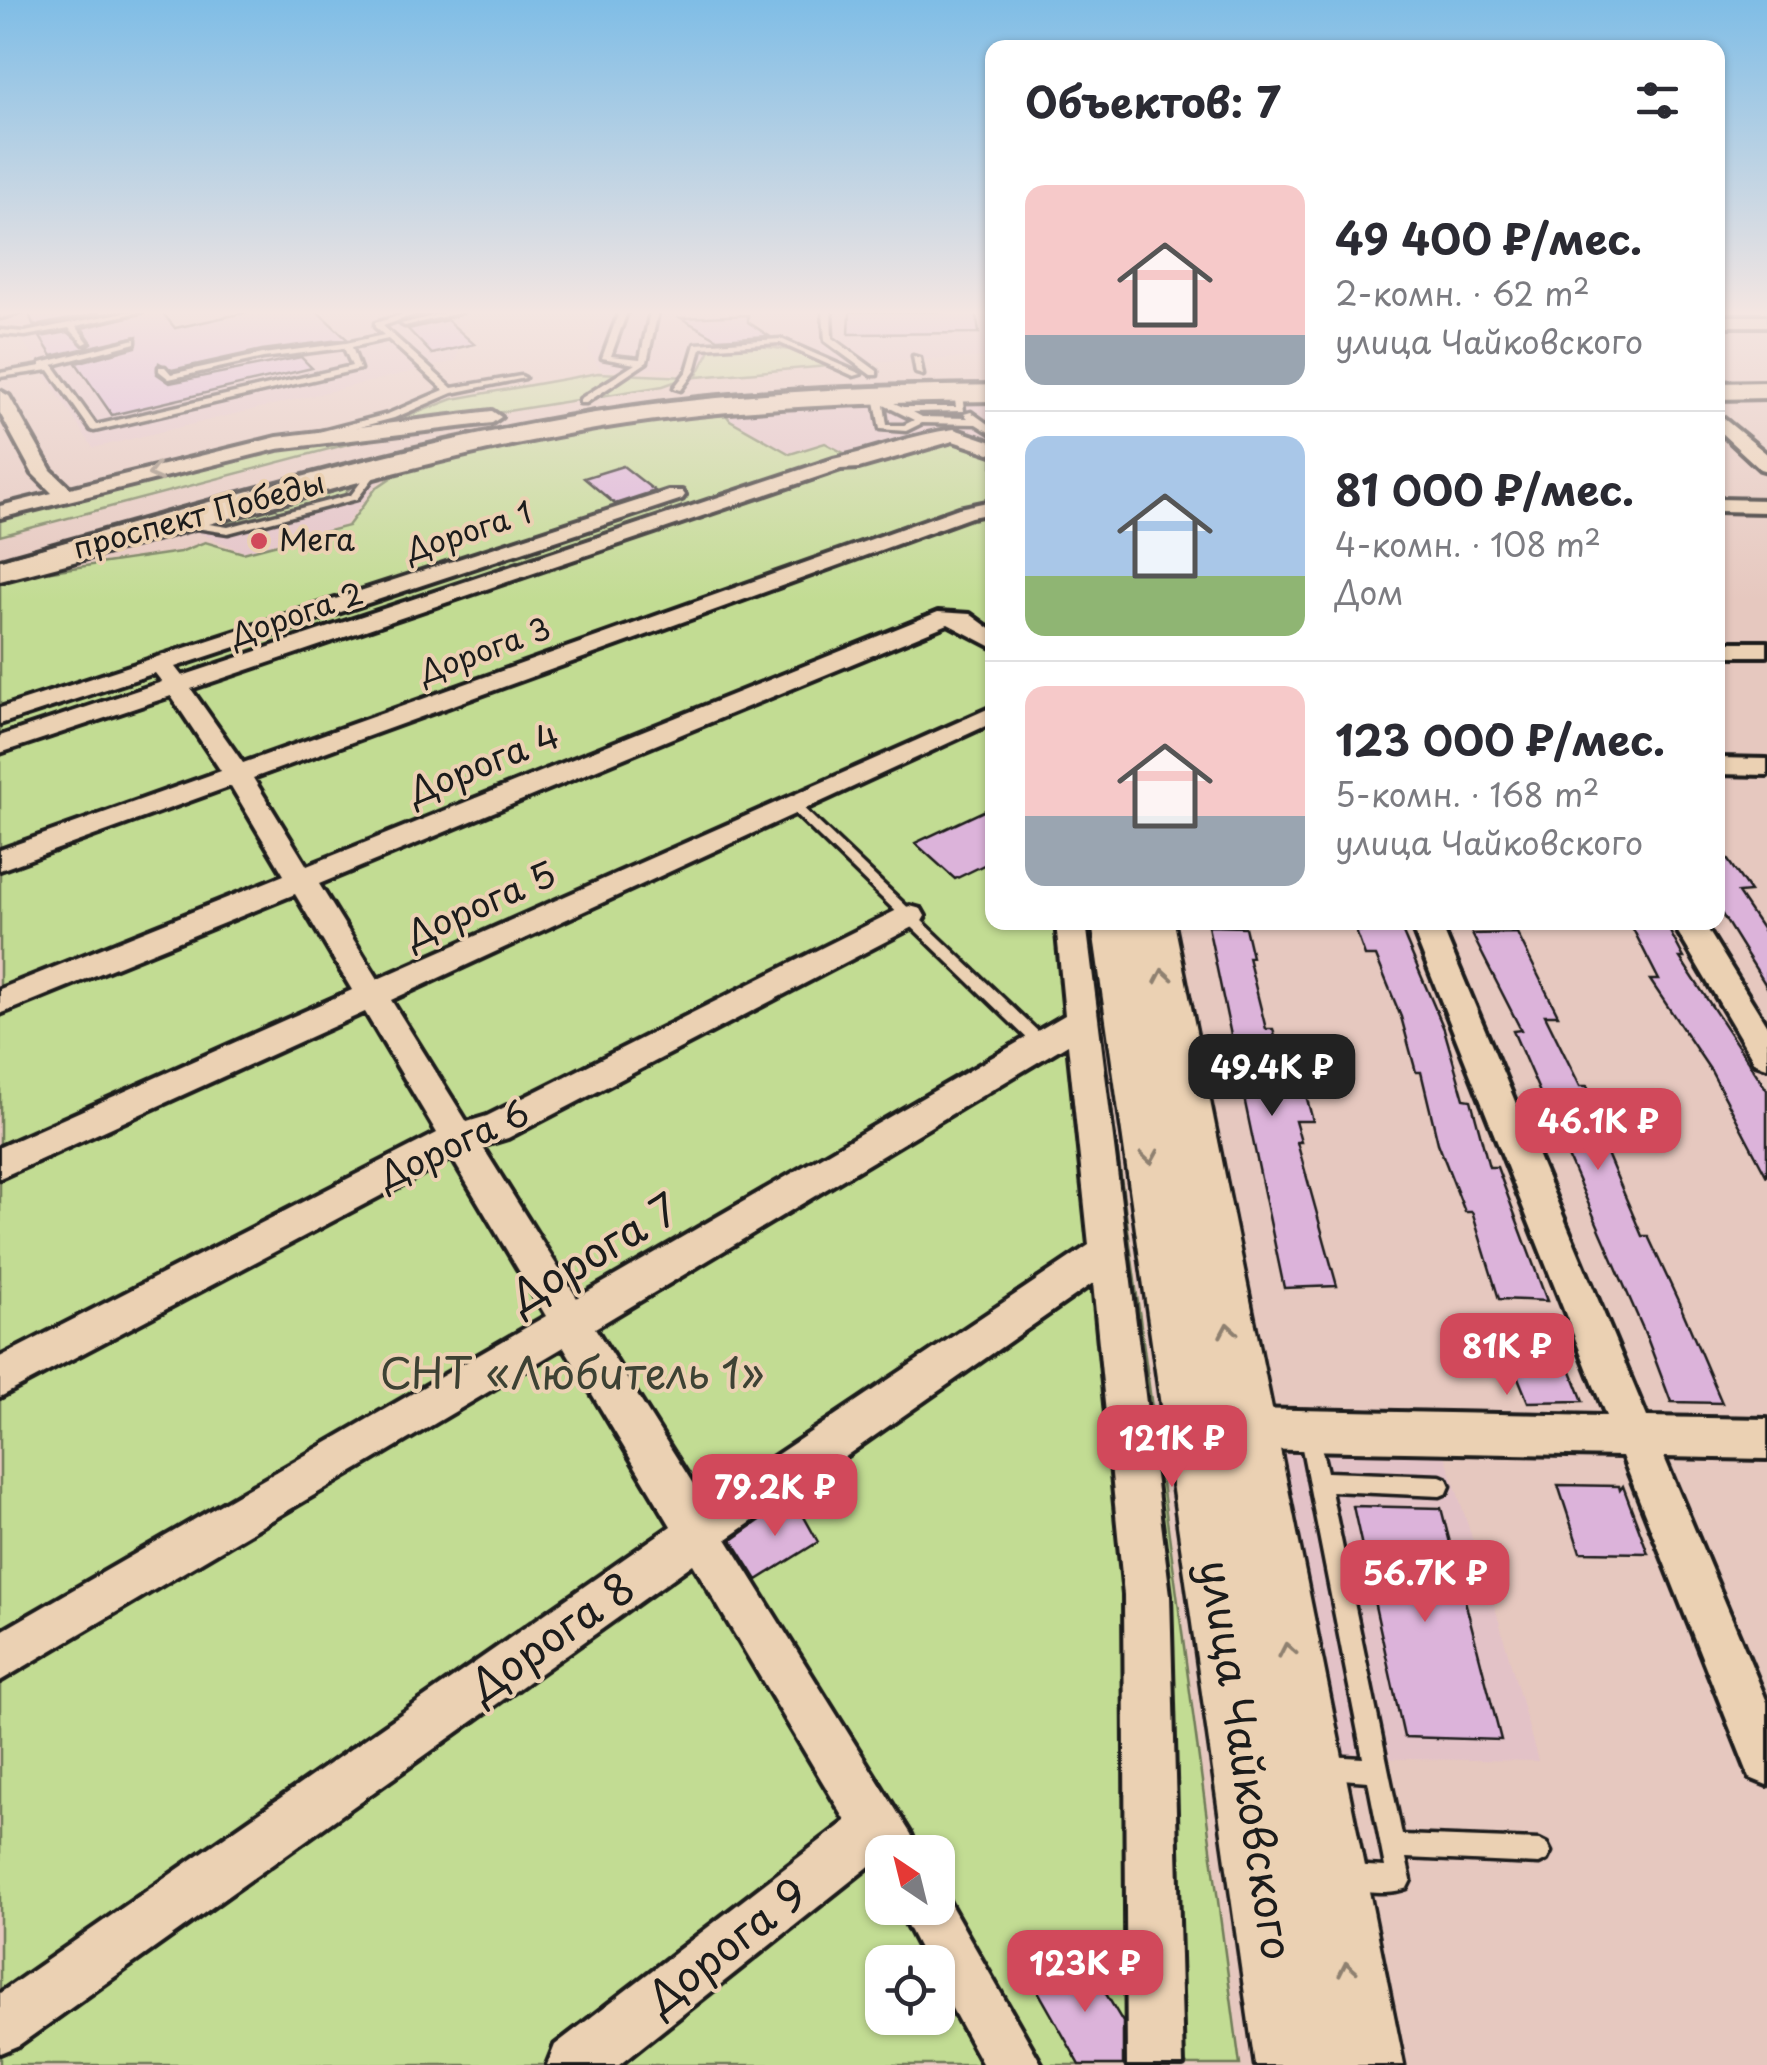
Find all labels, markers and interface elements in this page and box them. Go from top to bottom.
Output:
text: Объектов: 7 [1025,69,1281,132]
icon: filters [1630,73,1685,128]
text: 49 400 ₽/мес. [1335,206,1642,269]
icon: home [1105,225,1225,345]
text: 2-комн. · 62 m² [1335,269,1590,317]
text: улица Чайковского [1335,317,1643,365]
text: 81 000 ₽/мес. [1335,457,1634,520]
street label: проспект Победы [68,458,329,569]
one-way arrow [147,461,164,482]
icon: home [1105,476,1225,596]
street label: Дорога 1 [398,488,537,571]
place label: Мега [279,516,355,561]
text: 4-комн. · 108 m² [1335,520,1601,568]
marker: Мега [248,530,270,552]
text: Дом [1335,568,1404,616]
street label: Дорога 2 [223,569,369,657]
street label: Дорога 3 [411,604,556,693]
street label: Дорога 4 [398,707,567,816]
text: 123 000 ₽/мес. [1335,707,1665,770]
icon: home [1105,726,1225,846]
text: 5-комн. · 168 m² [1335,770,1599,818]
text: улица Чайковского [1335,818,1643,866]
street label: Дорога 5 [395,846,564,960]
one-way arrow [1153,968,1174,984]
pin: 49.4K ₽ [1180,1034,1364,1119]
text: 49.4K ₽ [1210,1042,1334,1090]
street label: Дорога 6 [368,1085,537,1201]
pin: 46.1K ₽ [1506,1088,1690,1173]
text: 46.1K ₽ [1537,1096,1659,1144]
one-way arrow [1139,1149,1160,1165]
street label: Дорога 7 [495,1176,689,1327]
pin: 81K ₽ [1437,1313,1577,1398]
text: 81K ₽ [1462,1321,1552,1369]
one-way arrow [1218,1322,1239,1338]
park label: СНТ «Любитель 1» [380,1340,764,1403]
pin: 121K ₽ [1091,1405,1253,1490]
text: 121K ₽ [1119,1413,1225,1461]
pin: 79.2K ₽ [683,1454,867,1539]
text: 79.2K ₽ [714,1462,836,1510]
pin: 56.7K ₽ [1333,1540,1517,1625]
text: 56.7K ₽ [1362,1548,1488,1596]
street label: Дорога 8 [453,1555,646,1716]
street label: улица Чайковского [1186,1555,1311,1964]
one-way arrow [1277,1642,1298,1658]
north arrow [865,1835,955,1925]
map controls [865,1835,955,2035]
street label: Дорога 9 [630,1861,820,2029]
pin: 123K ₽ [1004,1930,1166,2015]
text: 123K ₽ [1029,1938,1141,1986]
button: locate [865,1945,955,2035]
one-way arrow [1337,1961,1358,1977]

